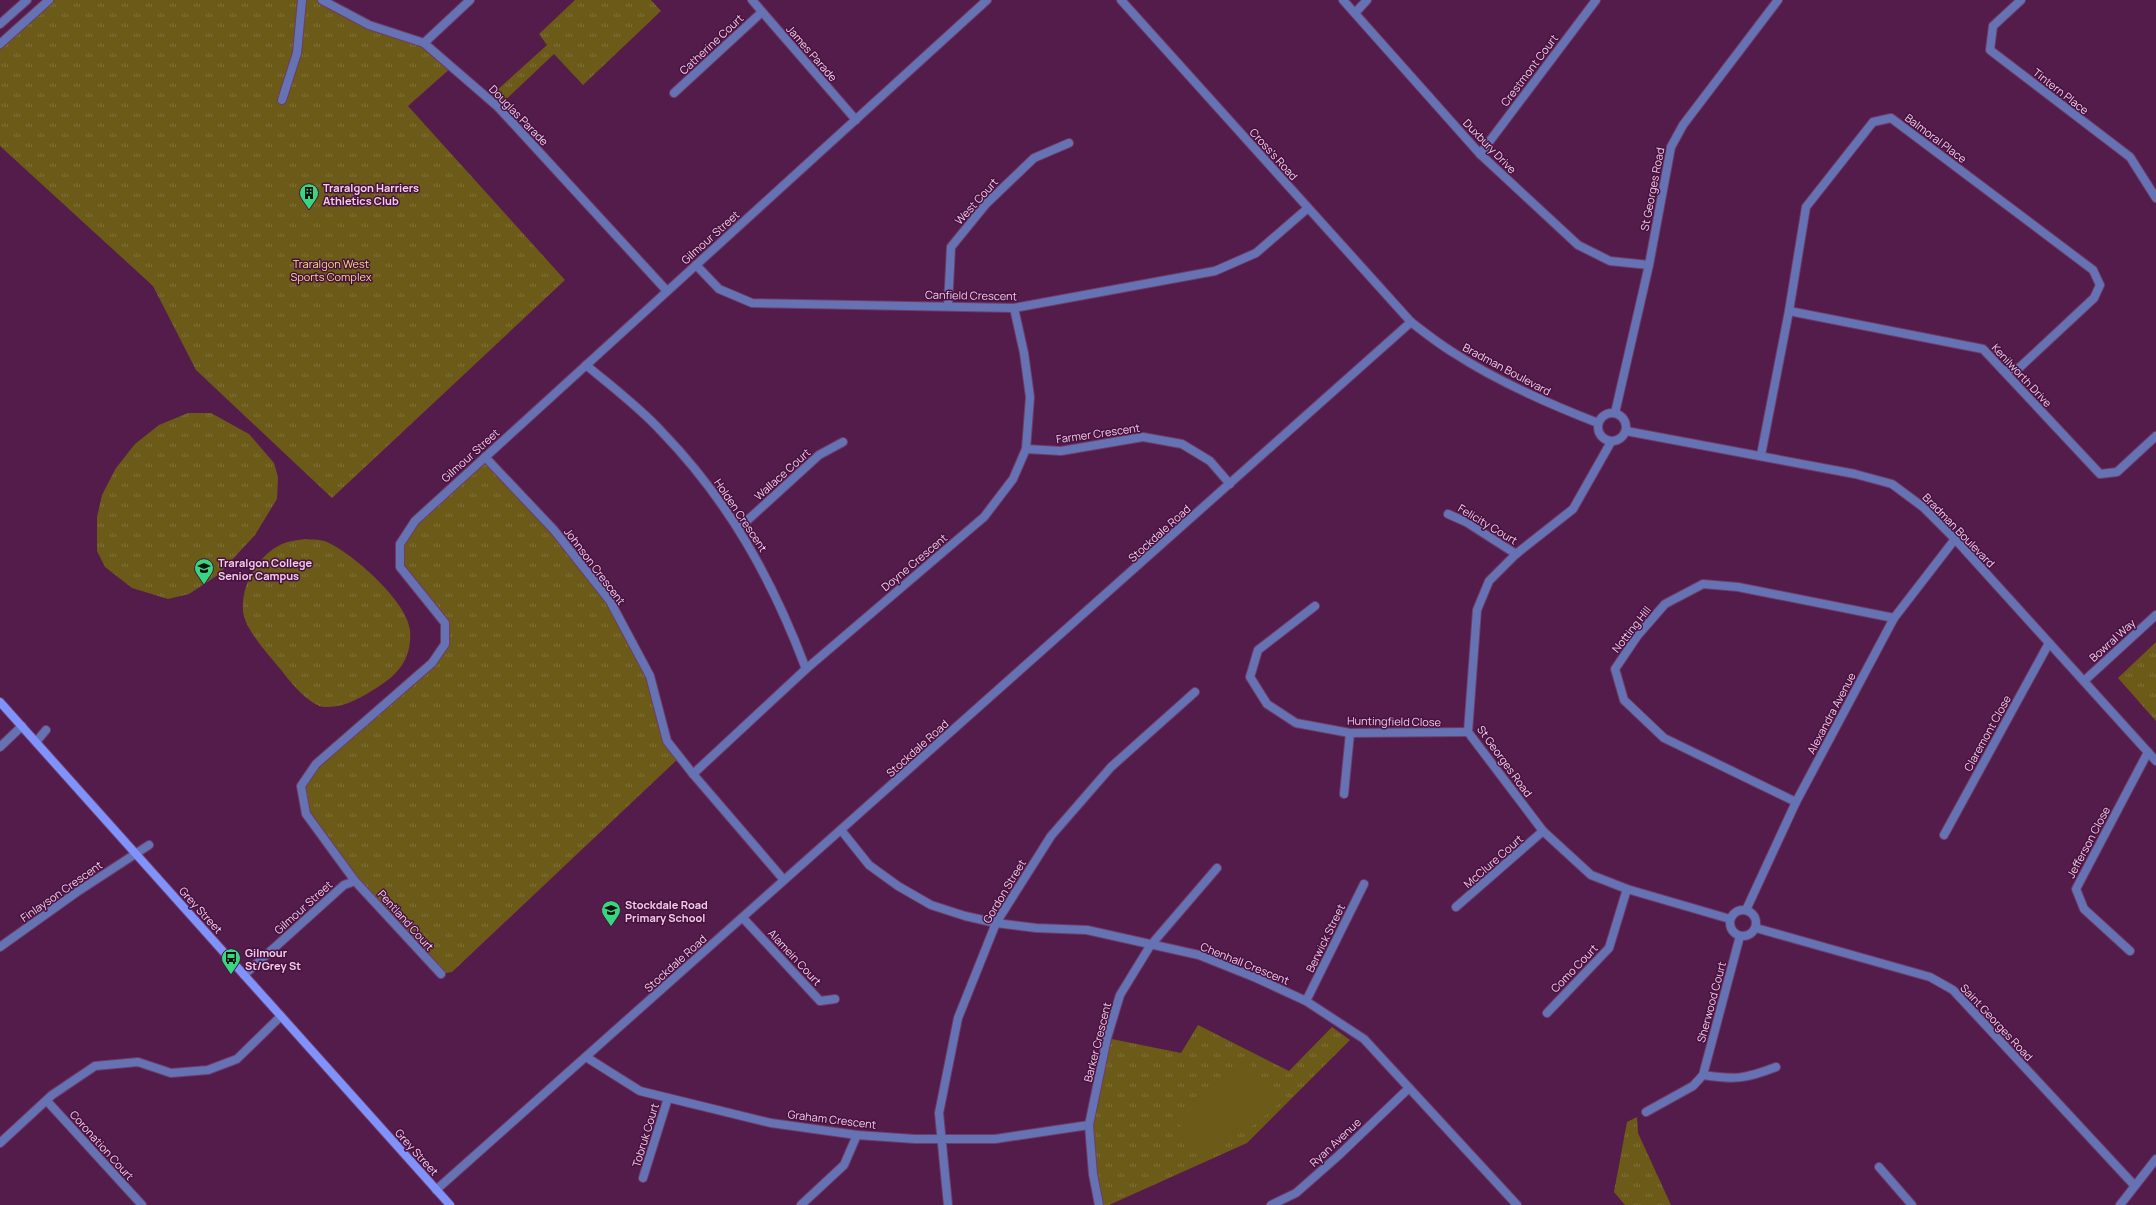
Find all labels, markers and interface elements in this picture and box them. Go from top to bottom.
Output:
street label: Catherine Court [676,10,746,78]
street label: James Parade [783,22,841,85]
street label: Crestmont Court [1497,31,1561,109]
street label: Tintern Place [2030,65,2092,118]
street label: Douglas Parade [486,81,552,149]
street label: Balmoral Place [1902,110,1970,166]
street label: Duxbury Drive [1460,115,1520,177]
street label: Cross's Road [1247,125,1301,183]
street label: St Georges Road [1637,146,1667,232]
street label: West Court [951,175,1001,227]
place label: Traralgon Harriers Athletics Club [323,180,419,208]
building icon: Traralgon Harriers Athletics Club [298,182,320,210]
street label: Gilmour Street [678,207,742,267]
park label: Traralgon West Sports Complex [291,256,372,284]
street label: Canfield Crescent [925,287,1017,303]
street label: Bradman Boulevard [1460,339,1554,399]
street label: Kenilworth Drive [1989,340,2056,410]
street label: Farmer Crescent [1055,420,1141,446]
street label: Gilmour Street [438,425,502,485]
street label: Wallace Court [751,445,813,503]
street label: Holden Crescent [711,475,771,555]
street label: Bradman Boulevard [1920,490,1998,570]
street label: Felicity Court [1455,500,1521,548]
street label: Stockdale Road [1125,501,1193,565]
street label: Johnson Crescent [561,524,629,608]
street label: Doyne Crescent [878,530,950,594]
place label: Traralgon College Senior Campus [218,555,313,583]
school or university icon: Traralgon College Senior Campus [193,557,215,585]
street label: Notting Hill [1608,603,1654,655]
street label: Bowral Way [2086,615,2139,665]
street label: Alexandra Avenue [1803,669,1859,756]
street label: Claremont Close [1960,692,2014,774]
street label: Huntingfield Close [1347,713,1442,729]
street label: Stockdale Road [883,716,951,780]
street label: St Georges Road [1474,722,1536,800]
street label: Jefferson Close [2063,803,2113,880]
street label: McClure Court [1460,831,1526,891]
street label: Gordon Street [979,856,1029,926]
street label: Finlayson Crescent [17,857,105,925]
street label: Gilmour Street [271,877,335,937]
street label: Grey Street [176,883,226,937]
street label: Pentland Court [375,886,437,954]
place label: Stockdale Road Primary School [625,897,708,925]
school or university icon: Stockdale Road Primary School [600,899,622,927]
street label: Berwick Street [1302,901,1348,975]
street label: Alamein Court [765,926,825,988]
street label: Stockdale Road [641,931,709,995]
street label: Chenhall Crescent [1198,938,1292,988]
street label: Como Court [1547,941,1601,995]
place label: Gilmour St/Grey St [245,945,301,973]
bus stop icon: Gilmour St/Grey St [220,947,242,975]
street label: Sherwood Court [1693,960,1729,1044]
street label: Saint Georges Road [1957,980,2037,1064]
street label: Barker Crescent [1080,1000,1114,1084]
street label: Tobruk Court [628,1101,662,1169]
street label: Graham Crescent [787,1106,877,1132]
street label: Coronation Court [67,1107,137,1183]
street label: Ryan Avenue [1306,1114,1364,1170]
street label: Grey Street [392,1125,442,1179]

